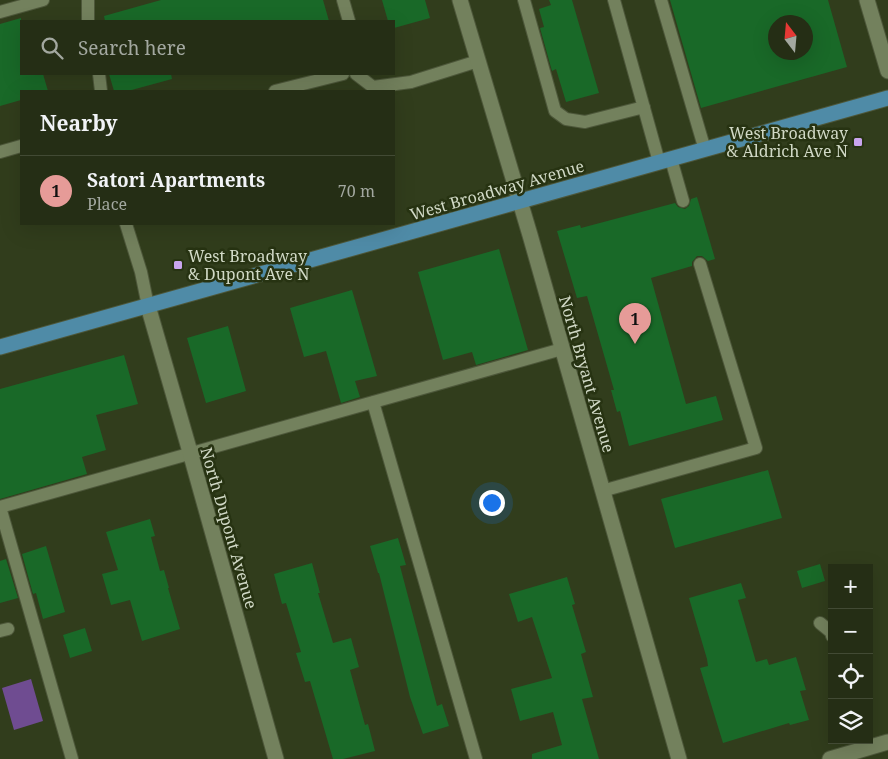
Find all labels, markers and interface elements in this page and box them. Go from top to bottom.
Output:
north arrow [768,15,813,60]
search box [20,20,395,75]
icon: search [38,34,66,62]
text: Search here [78,35,186,61]
text: Nearby [40,109,118,137]
place label: West Broadway & Aldrich Ave N [727,122,849,162]
marker: West Broadway & Aldrich Ave N [852,136,864,148]
street label: West Broadway Avenue [407,155,587,225]
text: Satori Apartments [87,167,265,193]
text: 1 [51,180,61,202]
text: 70 m [338,180,375,202]
text: Place [87,193,127,215]
place label: West Broadway & Dupont Ave N [188,245,310,285]
marker: West Broadway & Dupont Ave N [172,259,184,271]
street label: North Bryant Avenue [554,293,620,455]
pin: 1 [619,303,651,344]
street label: North Dupont Avenue [195,445,263,611]
your location [479,490,505,516]
map controls [828,564,873,744]
button: + [828,564,873,609]
button: − [828,609,873,654]
button: locate [828,654,873,699]
button: layers [828,699,873,744]

